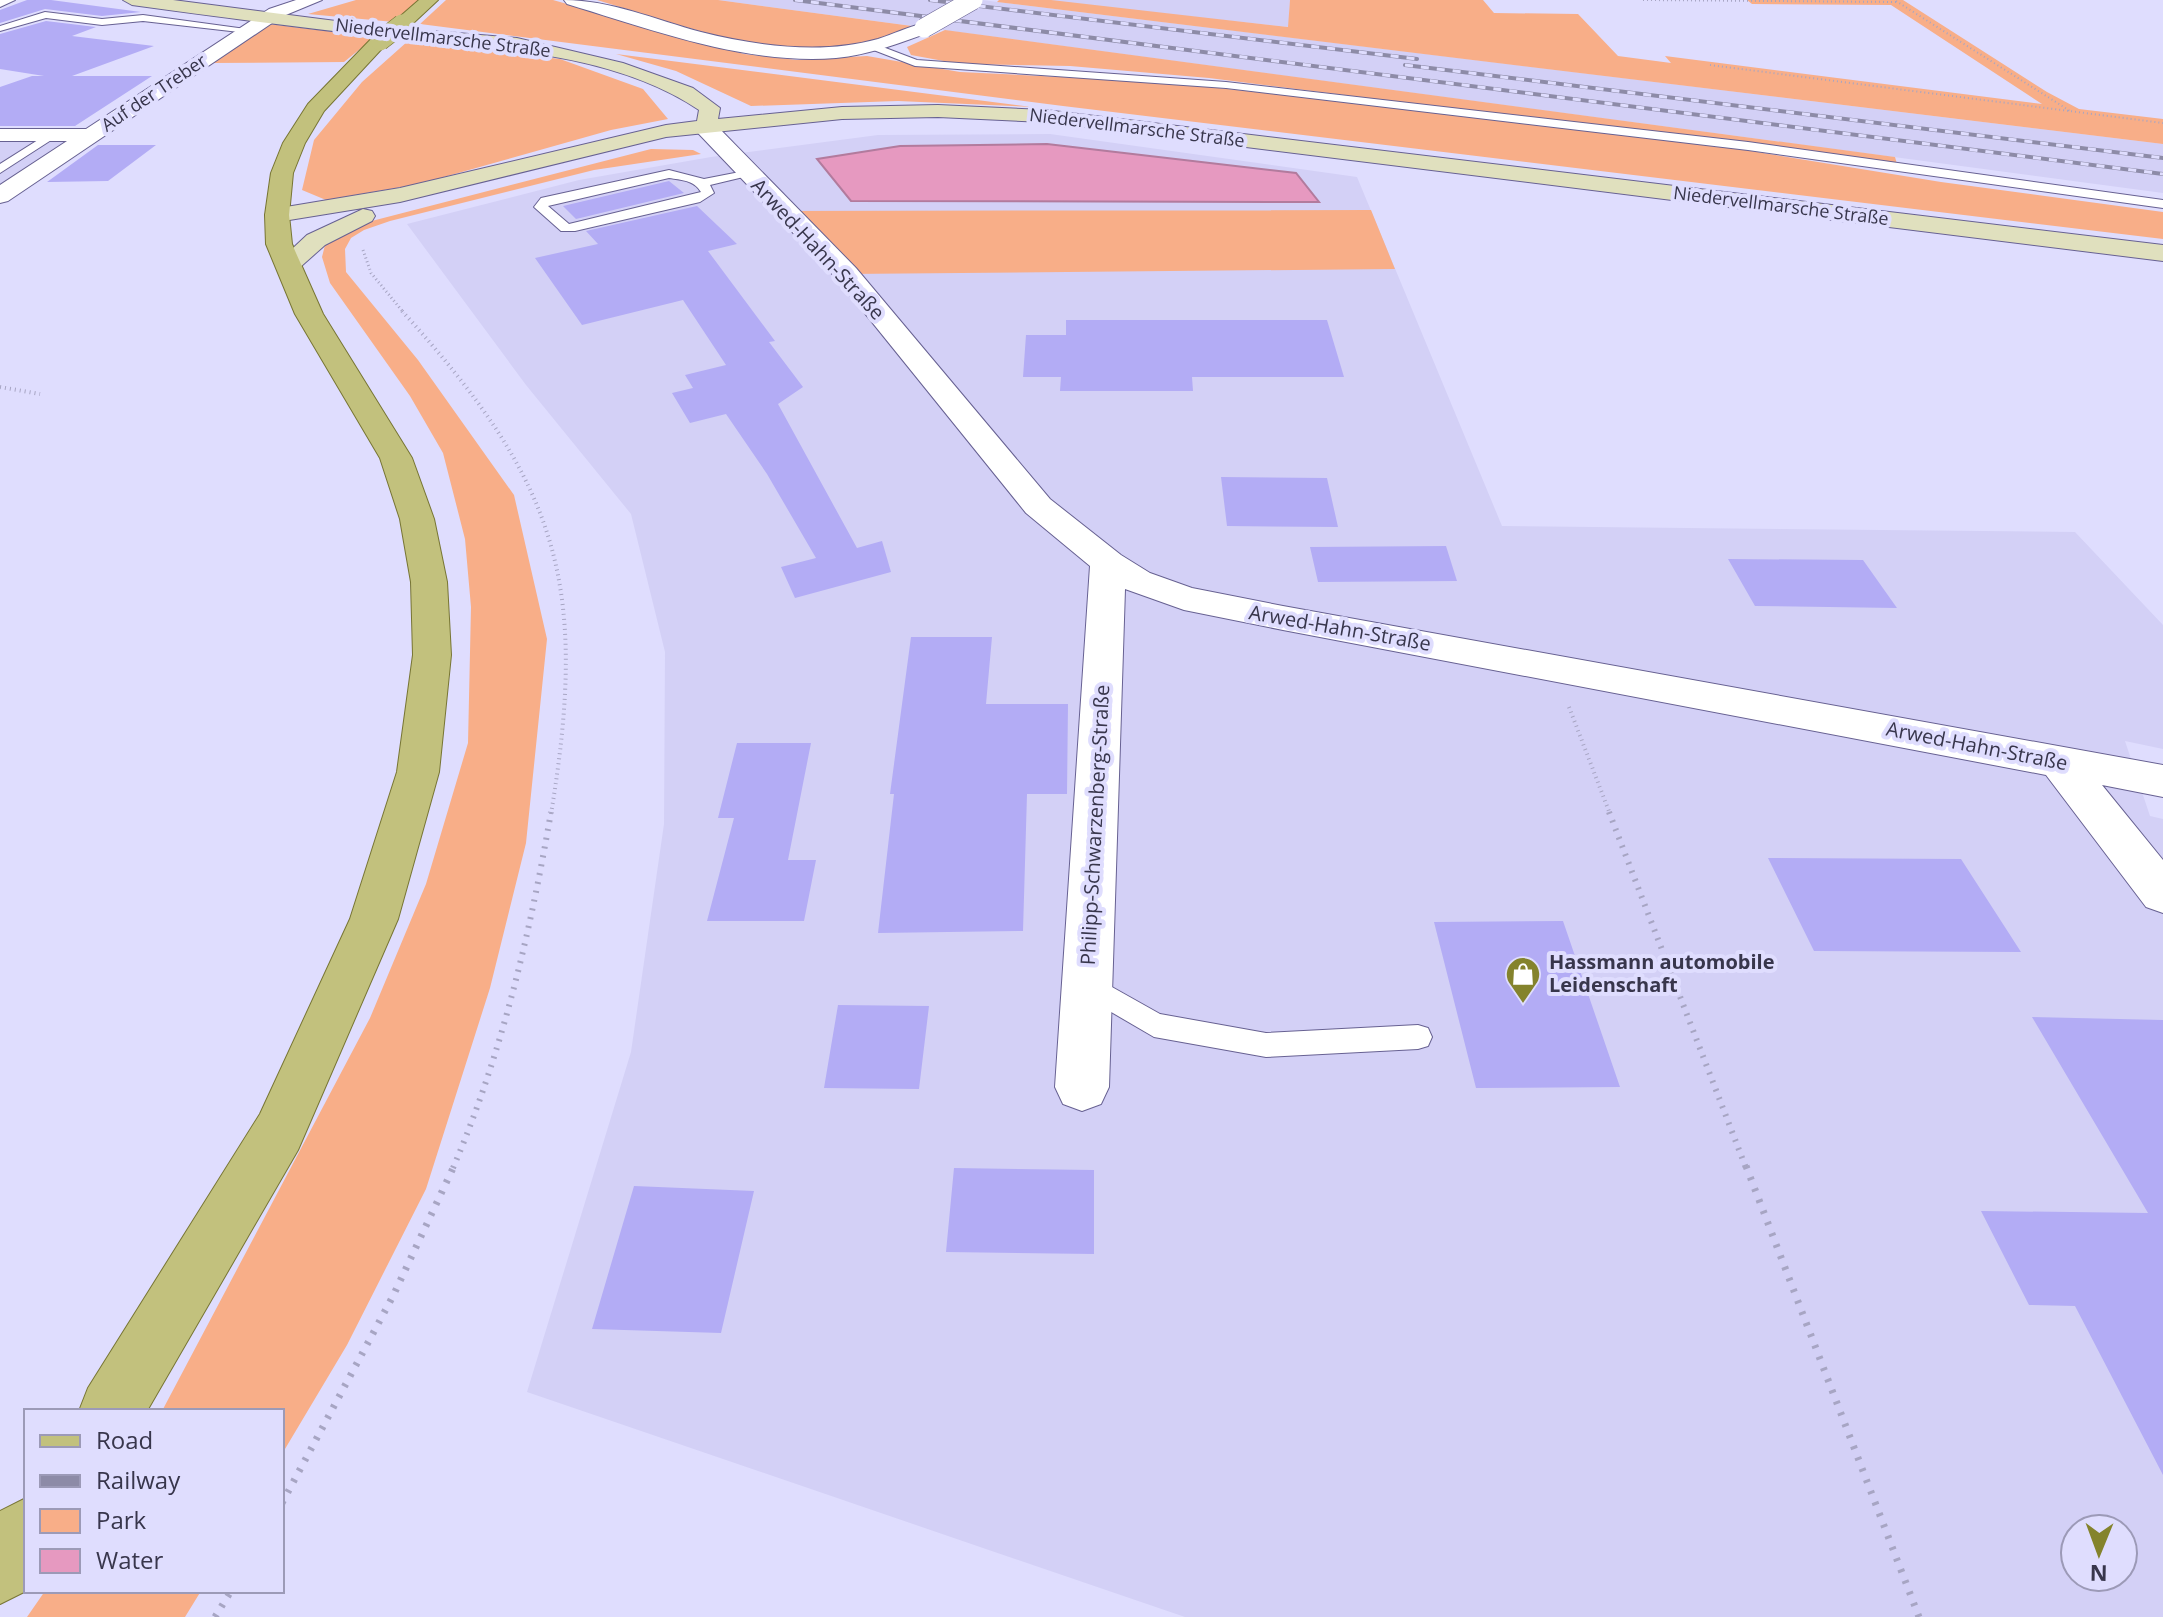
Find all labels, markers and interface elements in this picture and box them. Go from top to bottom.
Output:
street label: Niedervellmarsche Straße [334,12,552,62]
street label: Auf der Treber [96,48,211,136]
street label: Niedervellmarsche Straße [1028,102,1246,152]
street label: Arwed-Hahn-Straße [746,172,891,325]
street label: Niedervellmarsche Straße [1672,180,1890,230]
street label: Arwed-Hahn-Straße [1247,598,1433,657]
street label: Philipp-Schwarzenberg-Straße [1074,684,1115,966]
street label: Arwed-Hahn-Straße [1884,715,2070,776]
place label: Hassmann automobile Leidenschaft [1549,948,1774,998]
shop icon: Hassmann automobile Leidenschaft [1504,955,1542,1005]
legend [24,1409,284,1593]
text: Road [96,1423,153,1456]
text: Railway [96,1463,181,1496]
text: Park [96,1503,147,1536]
north arrow [2059,1513,2139,1593]
text: Water [96,1543,164,1576]
text: N [2089,1559,2108,1589]

